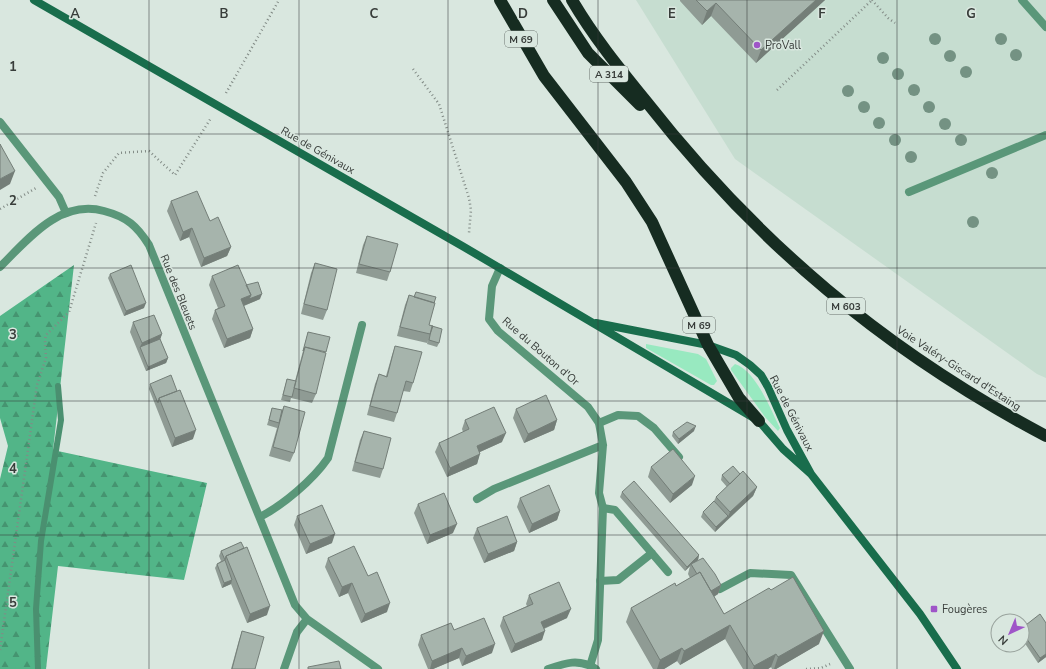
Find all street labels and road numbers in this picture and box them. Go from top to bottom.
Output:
road number: M 69 [505,31,537,47]
road number: A 314 [590,66,628,82]
street label: Rue de Génivaux [278,123,358,178]
street label: Rue des Bleuets [157,252,201,332]
road number: M 603 [827,298,865,314]
street label: Rue du Bouton d'Or [499,314,582,389]
road number: M 69 [683,317,715,333]
street label: Voie Valéry-Giscard d'Estaing [893,322,1024,414]
street label: Rue de Génivaux [766,373,817,454]

